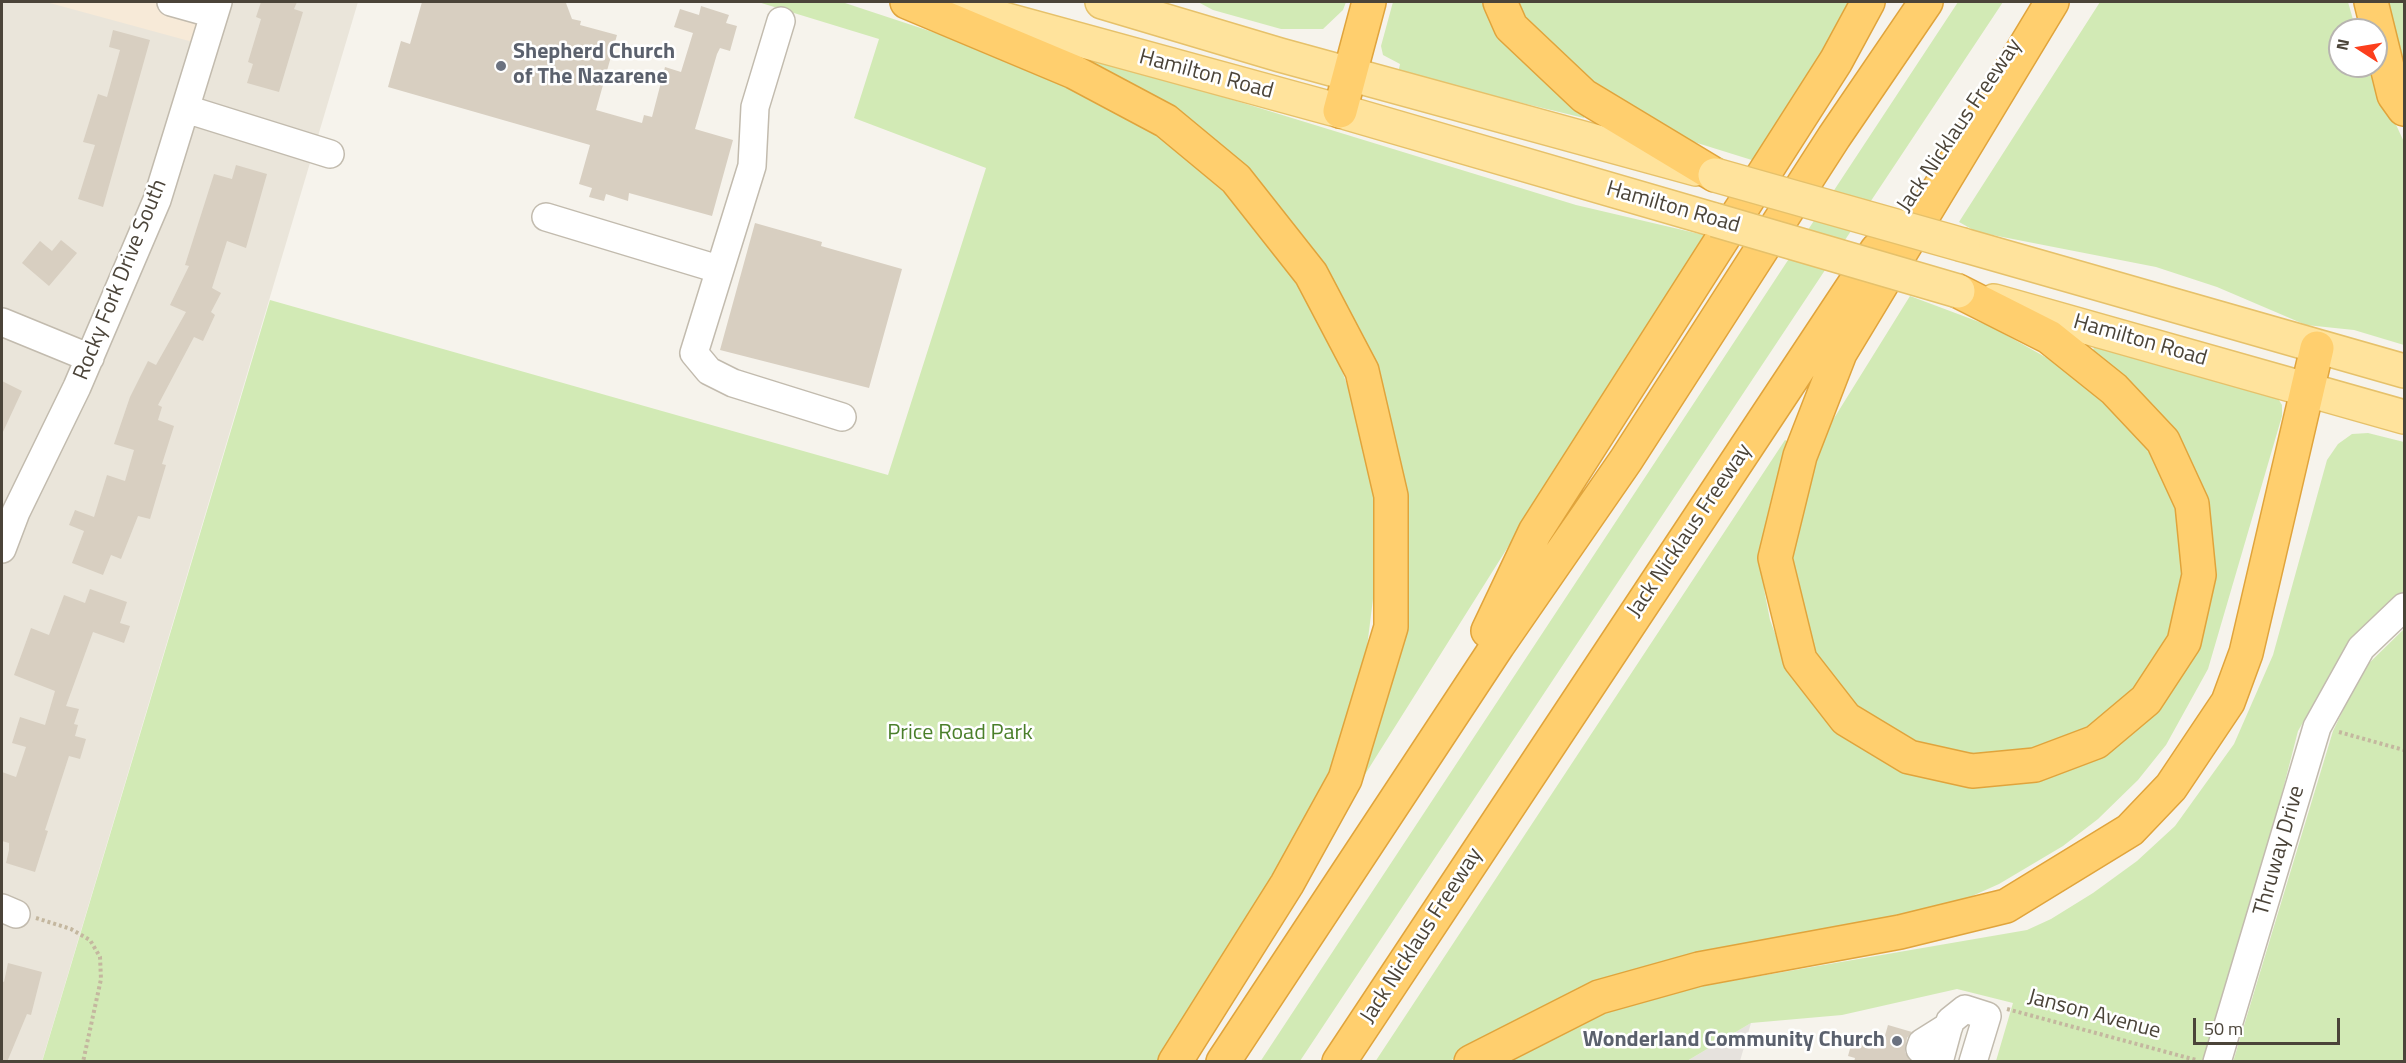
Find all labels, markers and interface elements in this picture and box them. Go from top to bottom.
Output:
north arrow [2328,18,2388,78]
street label: Jack Nicklaus Freeway [1892,34,2028,218]
text: N [2329,37,2355,53]
place label: Shepherd Church of The Nazarene [513,40,675,92]
street label: Hamilton Road [1136,44,1276,106]
marker: Shepherd Church of The Nazarene [494,59,508,73]
street label: Rocky Fork Drive South [69,176,173,384]
street label: Hamilton Road [1603,176,1743,240]
street label: Hamilton Road [2070,309,2210,373]
street label: Jack Nicklaus Freeway [1622,439,1758,623]
park label: Price Road Park [887,721,1033,747]
street label: Thruway Drive [2249,783,2311,919]
street label: Jack Nicklaus Freeway [1355,843,1489,1029]
street label: Janson Avenue [2025,985,2163,1045]
scale bar [2196,1006,2343,1044]
text: 50 m [2204,1015,2243,1042]
place label: Wonderland Community Church [1583,1028,1885,1054]
marker: Wonderland Community Church [1890,1034,1904,1048]

